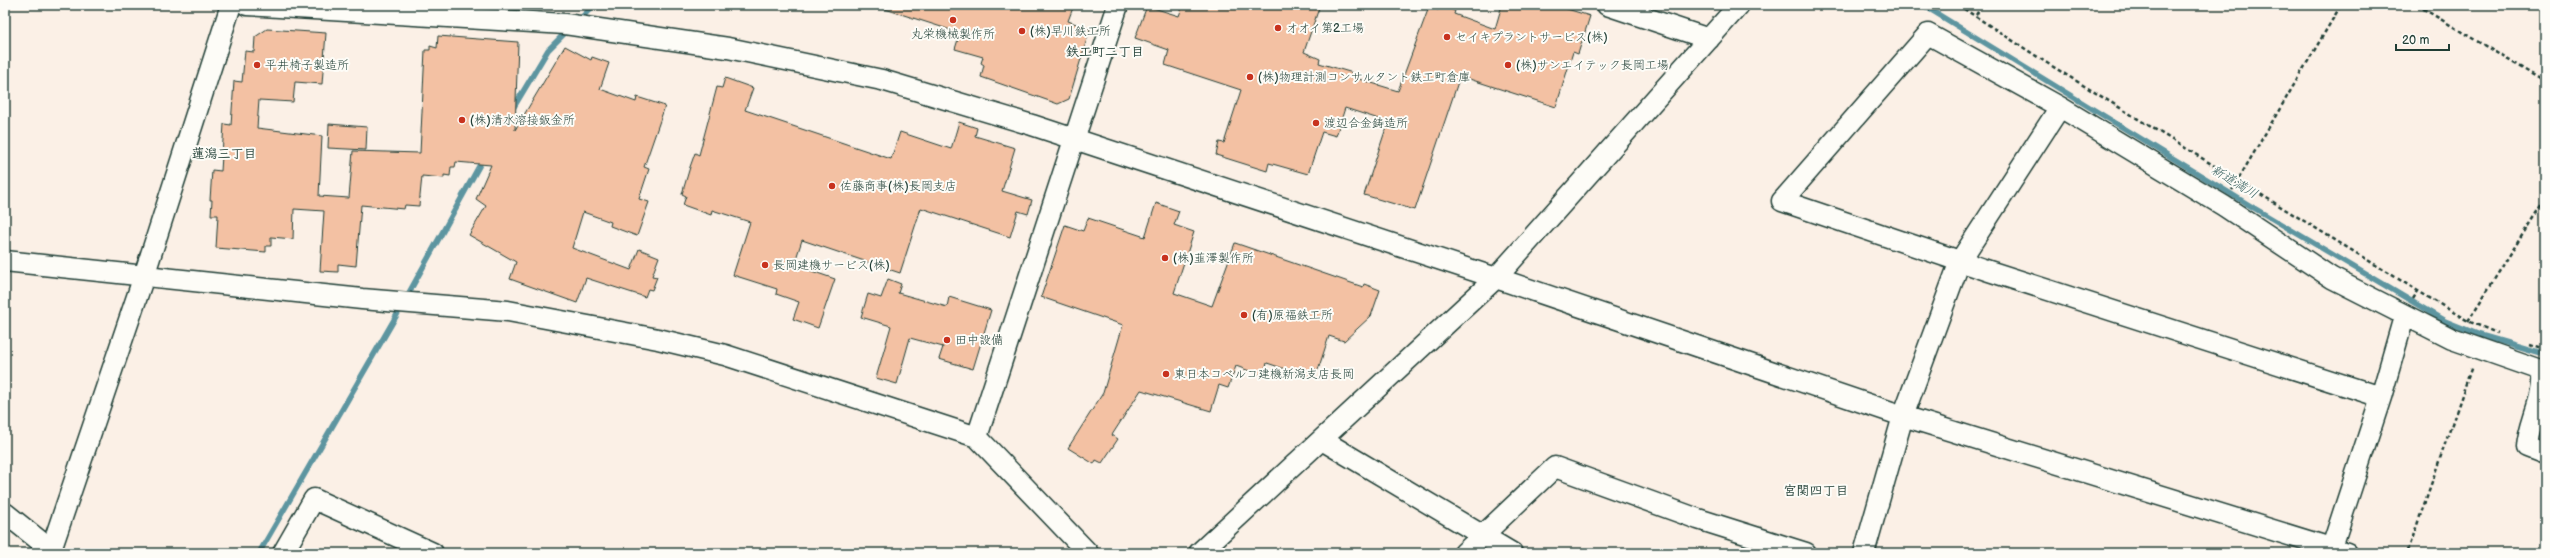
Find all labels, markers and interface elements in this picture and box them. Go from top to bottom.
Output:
marker: 丸栄機械製作所 [948,15,958,25]
place label: オオイ第2工場 [1286,21,1364,36]
marker: オオイ第2工場 [1273,23,1283,33]
place label: (株)早川鉄工所 [1030,24,1111,39]
marker: (株)早川鉄工所 [1017,26,1027,36]
scale bar [2396,26,2449,52]
place label: 丸栄機械製作所 [911,27,995,42]
place label: セイキプラントサービス(株) [1455,30,1608,45]
marker: セイキプラントサービス(株) [1442,32,1452,42]
text: 20 m [2402,33,2429,48]
district label: 鉄工町二丁目 [1066,44,1144,60]
place label: 平井椅子製造所 [265,58,349,73]
place label: (株)サンエイテック長岡工場 [1516,58,1669,73]
marker: 平井椅子製造所 [252,60,262,70]
marker: (株)サンエイテック長岡工場 [1503,60,1513,70]
place label: (株)物理計測コンサルタント鉄工町倉庫 [1258,70,1470,85]
marker: (株)物理計測コンサルタント鉄工町倉庫 [1245,72,1255,82]
place label: (株)清水溶接鈑金所 [470,113,575,128]
marker: (株)清水溶接鈑金所 [457,115,467,125]
place label: 渡辺合金鋳造所 [1324,116,1408,131]
marker: 渡辺合金鋳造所 [1311,118,1321,128]
district label: 蓮潟三丁目 [191,146,257,162]
water label: 新道満川 [2208,162,2261,202]
place label: 佐藤商事(株)長岡支店 [840,179,957,194]
marker: 佐藤商事(株)長岡支店 [827,181,837,191]
place label: (株)韮澤製作所 [1173,251,1254,266]
marker: (株)韮澤製作所 [1160,253,1170,263]
place label: 長岡建機サービス(株) [773,258,890,273]
marker: 長岡建機サービス(株) [760,260,770,270]
place label: (有)原福鉄工所 [1252,308,1333,323]
marker: (有)原福鉄工所 [1239,310,1249,320]
place label: 田中設備 [955,333,1003,348]
marker: 田中設備 [942,335,952,345]
place label: 東日本コベルコ建機新潟支店長岡 [1174,367,1354,382]
marker: 東日本コベルコ建機新潟支店長岡 [1161,369,1171,379]
district label: 宮関四丁目 [1783,483,1849,499]

